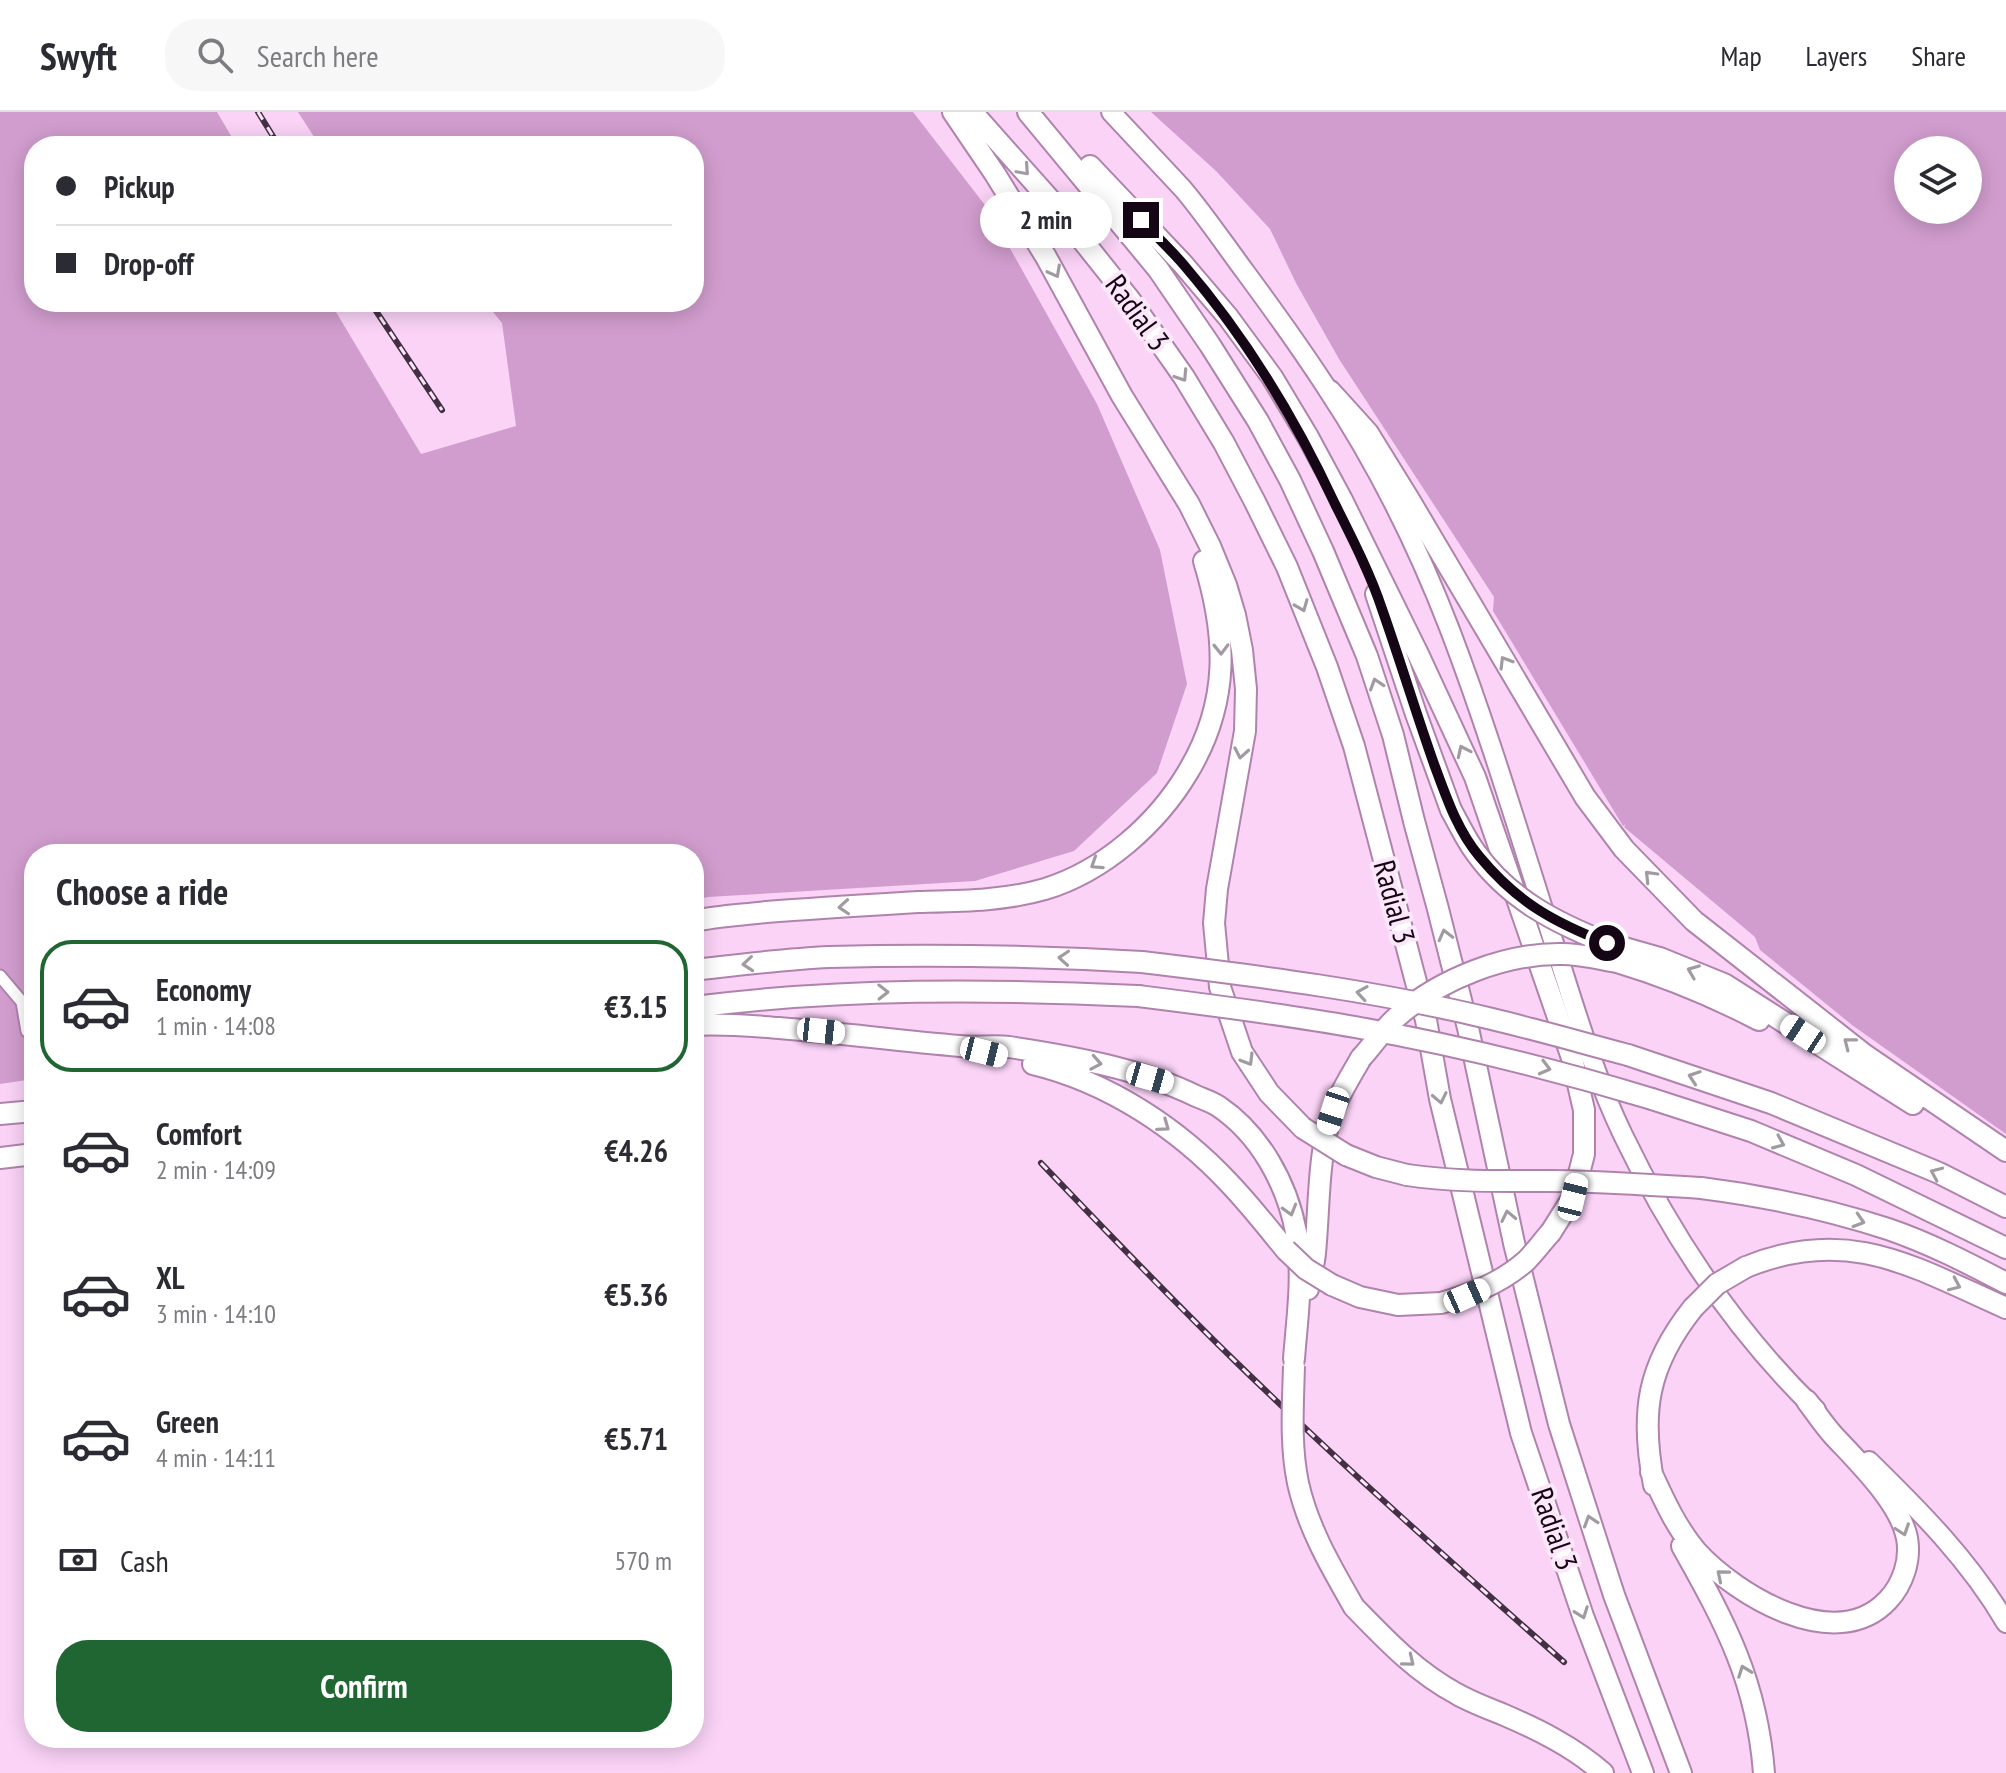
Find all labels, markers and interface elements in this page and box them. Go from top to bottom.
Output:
search box [165,19,725,91]
text: Swyft [40,31,117,80]
icon: search [193,33,237,77]
text: Search here [257,36,379,75]
text: Map [1720,37,1762,74]
text: Layers [1806,37,1867,74]
text: Share [1911,37,1966,74]
map controls [1894,136,1982,224]
button: layers [1894,136,1982,224]
one-way arrow [1014,161,1028,176]
text: Pickup [104,167,175,206]
callout: 2 min [981,192,1113,248]
route end [1123,202,1159,238]
text: 2 min [1020,203,1072,236]
text: Drop-off [104,244,194,283]
one-way arrow [1045,264,1060,279]
street label: Radial 3 [1098,266,1179,358]
one-way arrow [1172,367,1187,382]
one-way arrow [1293,598,1309,612]
one-way arrow [1212,643,1230,656]
one-way arrow [1499,656,1515,671]
one-way arrow [1369,678,1385,691]
one-way arrow [1457,745,1473,760]
one-way arrow [1233,746,1250,759]
one-way arrow [1091,854,1105,869]
street label: Radial 3 [1366,856,1425,948]
text: Choose a ride [56,868,228,915]
one-way arrow [1645,871,1660,885]
one-way arrow [837,898,850,915]
route start [1589,925,1625,961]
one-way arrow [1437,928,1454,942]
one-way arrow [1057,949,1070,966]
one-way arrow [741,956,754,973]
one-way arrow [1687,965,1701,981]
icon: car [60,970,132,1042]
text: Economy [156,970,251,1009]
one-way arrow [877,983,890,1001]
one-way arrow [1355,985,1369,1002]
text: €3.15 [604,987,668,1026]
text: 1 min · 14:08 [156,1009,276,1042]
car [1776,1011,1830,1057]
car [796,1017,846,1045]
car [958,1035,1010,1069]
one-way arrow [1844,1038,1858,1053]
one-way arrow [1239,1051,1254,1066]
one-way arrow [1089,1054,1102,1071]
one-way arrow [1538,1059,1551,1076]
car [1124,1060,1176,1096]
one-way arrow [1688,1071,1702,1087]
car [1314,1084,1352,1138]
one-way arrow [1431,1091,1448,1104]
icon: car [60,1114,132,1186]
text: Comfort [156,1114,242,1153]
one-way arrow [1155,1117,1169,1131]
text: €4.26 [604,1131,668,1170]
one-way arrow [1770,1133,1785,1149]
text: 2 min · 14:09 [156,1153,276,1186]
one-way arrow [1930,1166,1944,1182]
car [1556,1171,1590,1223]
one-way arrow [1281,1203,1298,1217]
one-way arrow [1500,1209,1517,1223]
one-way arrow [1852,1212,1866,1228]
icon: car [60,1258,132,1330]
text: XL [156,1258,185,1297]
text: €5.36 [604,1275,668,1314]
car [1440,1275,1494,1317]
one-way arrow [1946,1276,1961,1292]
text: 3 min · 14:10 [156,1297,276,1330]
icon: car [60,1402,132,1474]
text: Green [156,1402,219,1441]
text: €5.71 [604,1419,668,1458]
text: 4 min · 14:11 [156,1441,276,1474]
street label: Radial 3 [1523,1482,1588,1575]
one-way arrow [1583,1514,1599,1528]
one-way arrow [1893,1522,1909,1536]
icon: cash [56,1538,100,1582]
text: Cash [120,1541,169,1580]
text: 570 m [614,1544,672,1577]
one-way arrow [1717,1570,1732,1584]
one-way arrow [1572,1605,1589,1619]
button: Confirm [56,1640,672,1732]
one-way arrow [1400,1652,1415,1666]
one-way arrow [1737,1665,1754,1679]

